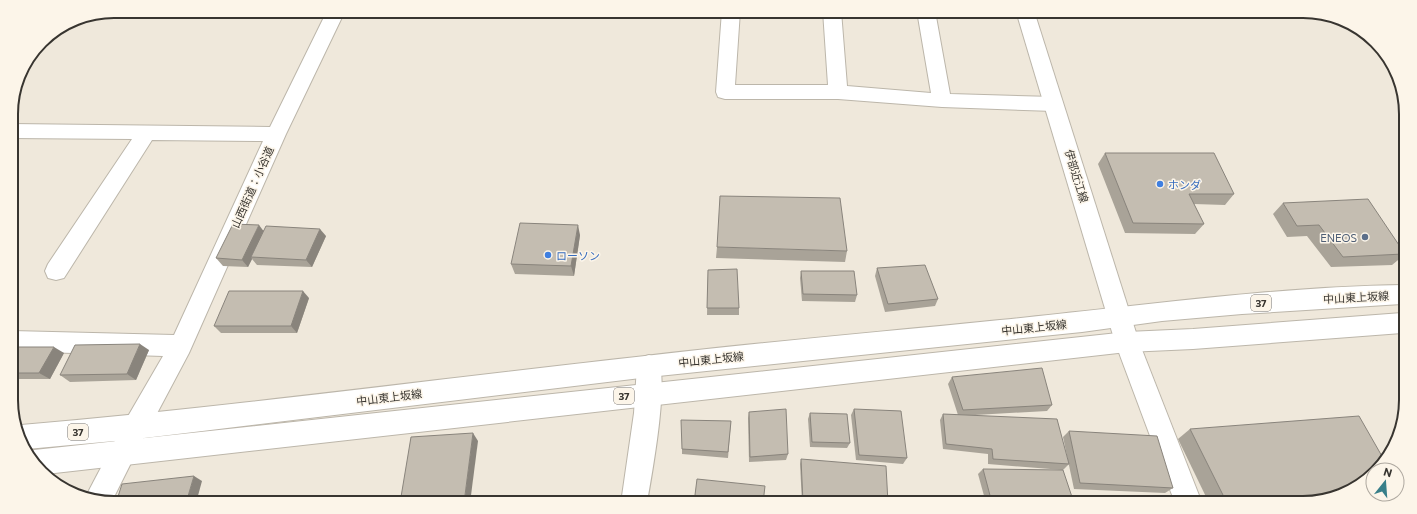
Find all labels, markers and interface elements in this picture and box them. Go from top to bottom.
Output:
street label: 山西街道：小谷道 [228,144,276,230]
street label: 伊部近江線 [1063,148,1091,204]
place label: ホンダ [1168,178,1201,191]
marker: ホンダ [1155,179,1165,189]
place label: ENEOS [1320,231,1357,244]
marker: ENEOS [1360,232,1370,242]
place label: ローソン [556,249,600,262]
marker: ローソン [543,250,553,260]
street label: 中山東上坂線 [1323,289,1389,305]
road number: 37 [1251,295,1271,311]
street label: 中山東上坂線 [1001,317,1067,337]
street label: 中山東上坂線 [678,349,744,369]
street label: 中山東上坂線 [355,387,423,407]
road number: 37 [614,388,634,404]
road number: 37 [68,424,88,440]
north arrow [1365,462,1405,502]
text: N [1382,465,1394,479]

